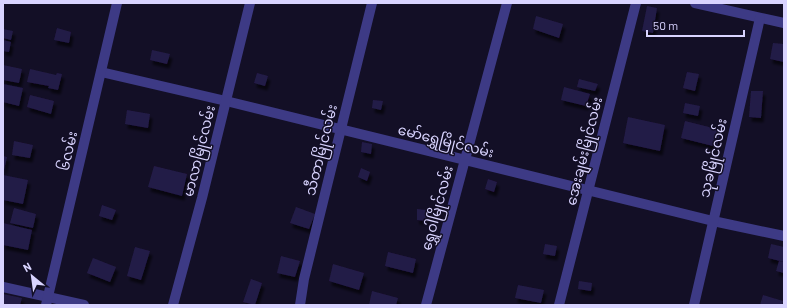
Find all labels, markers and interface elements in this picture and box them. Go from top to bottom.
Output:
scale bar [647,12,744,38]
text: 50 m [653,18,678,32]
street label: အေးချမ်းမြိုင်လမ်း [561,95,609,208]
street label: သီတာမြိုင်လမ်း [300,102,344,198]
street label: မာလာမြိုင်လမ်း [178,103,222,199]
street label: သုခမြိုင်လမ်း [694,116,734,200]
street label: မော်ရွှေမြိုင်လမ်း [395,119,496,165]
street label: ၆လမ်း [54,129,80,172]
street label: ရွှေဝါမြိုင်လမ်း [416,163,460,253]
north arrow [12,256,52,296]
text: N [21,259,33,274]

